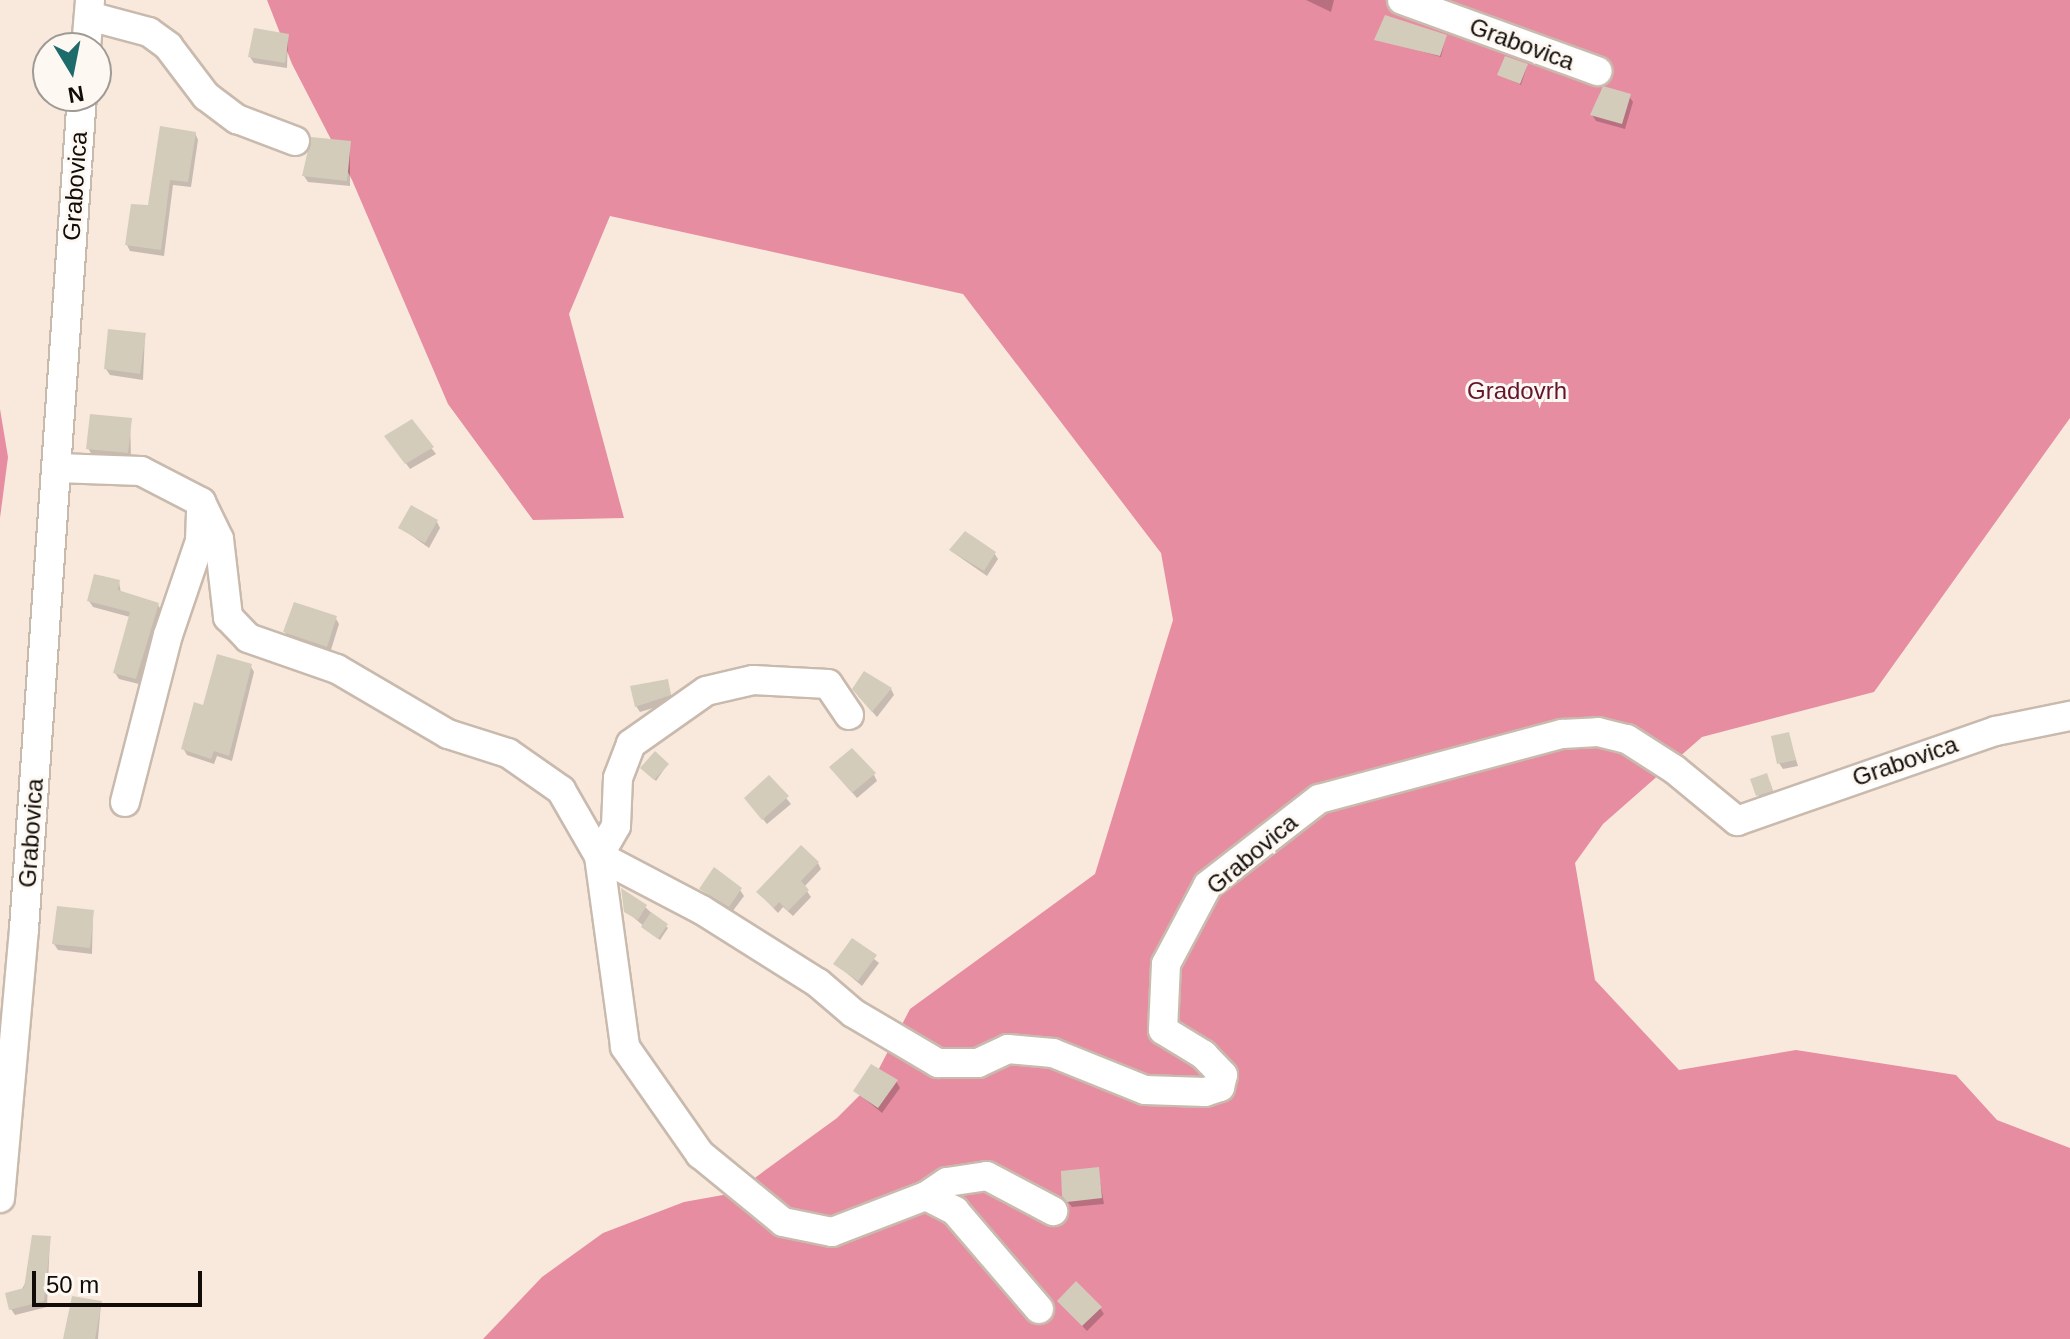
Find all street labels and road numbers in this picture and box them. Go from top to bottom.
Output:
street label: Grabovica [1466,12,1578,76]
street label: Grabovica [57,130,93,242]
street label: Grabovica [1849,730,1961,792]
street label: Grabovica [13,777,49,889]
street label: Grabovica [1201,808,1303,900]

